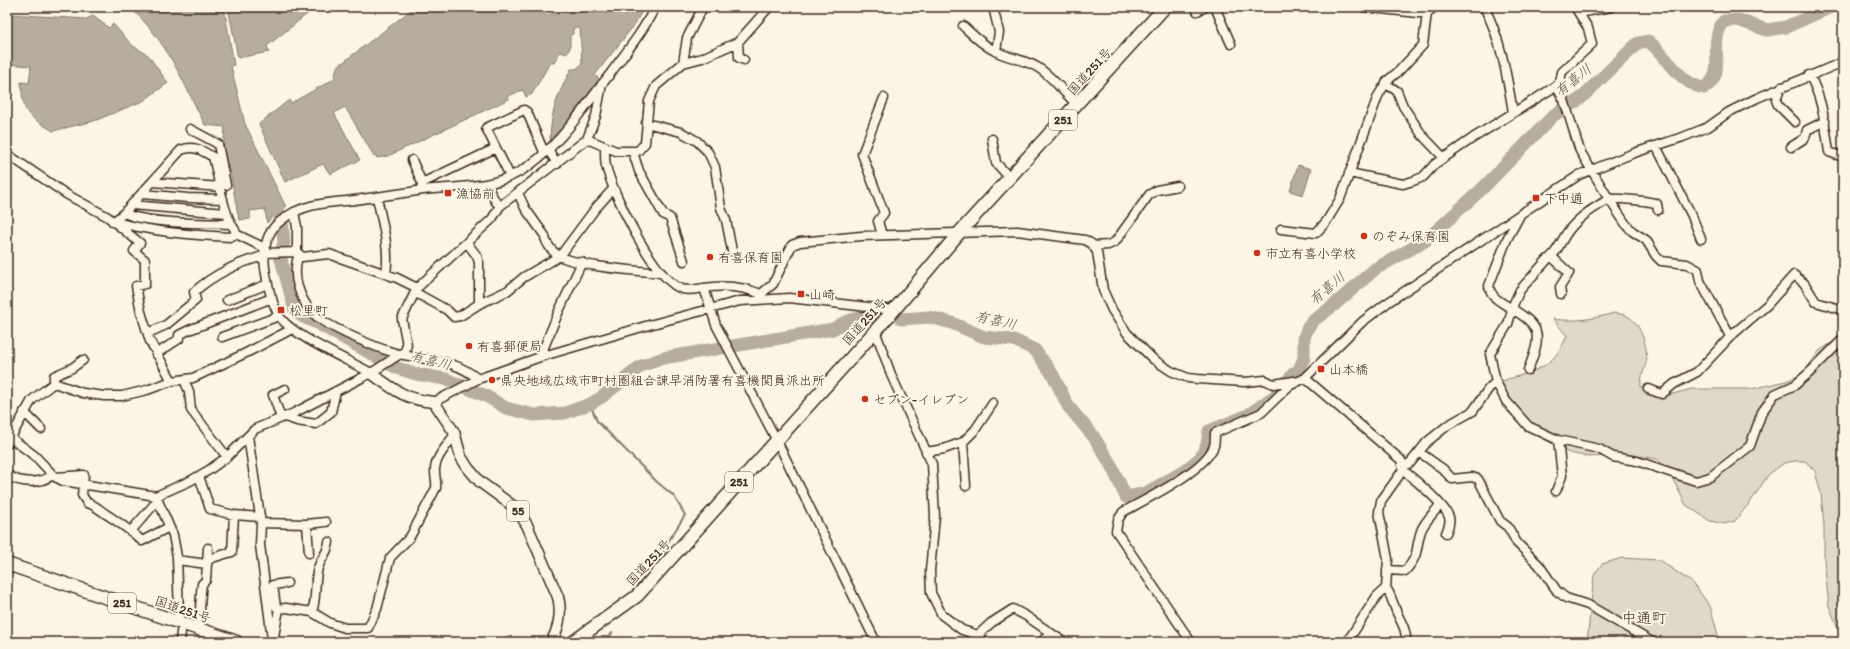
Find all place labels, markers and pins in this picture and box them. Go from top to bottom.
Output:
place label: 漁協前 [456,186,495,201]
marker: 漁協前 [443,188,453,198]
place label: 下中通 [1544,191,1583,206]
marker: 下中通 [1531,193,1541,203]
place label: のぞみ保育園 [1372,229,1450,244]
marker: のぞみ保育園 [1359,231,1369,241]
place label: 市立有喜小学校 [1265,246,1356,261]
marker: 市立有喜小学校 [1252,248,1262,258]
place label: 有喜保育園 [718,250,783,265]
marker: 有喜保育園 [705,252,715,262]
place label: 山崎 [809,287,835,302]
marker: 山崎 [796,289,806,299]
place label: 松里町 [289,303,328,318]
marker: 松里町 [276,305,286,315]
place label: 有喜郵便局 [477,339,542,354]
marker: 有喜郵便局 [464,341,474,351]
place label: 山本橋 [1329,362,1368,377]
marker: 山本橋 [1316,364,1326,374]
place label: 県央地域広域市町村圏組合諌早消防署有喜機関員派出所 [500,373,825,388]
marker: 県央地域広域市町村圏組合諌早消防署有喜機関員派出所 [487,375,497,385]
place label: セブン-イレブン [873,392,969,407]
marker: セブン-イレブン [860,394,870,404]

